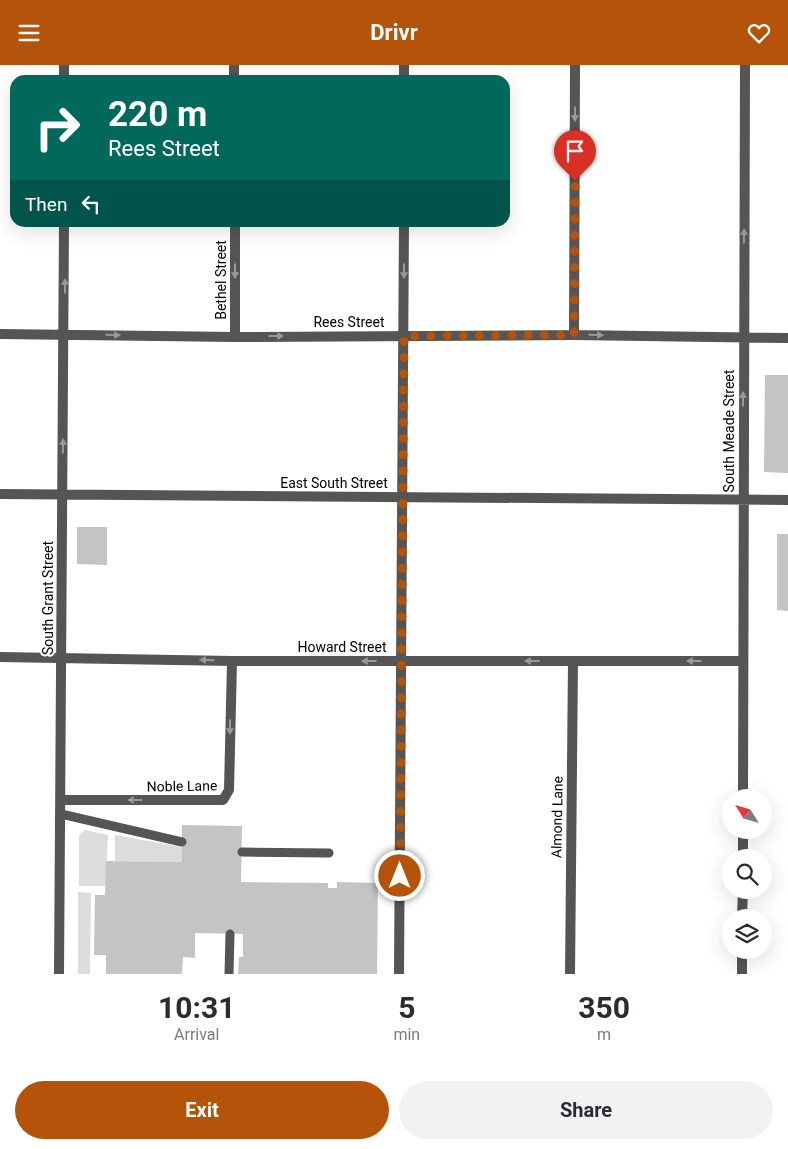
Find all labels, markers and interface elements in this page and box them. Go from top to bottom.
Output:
icon: menu [15,19,43,47]
icon: heart [745,19,773,47]
text: Drivr [370,20,418,45]
text: 220 m [108,94,207,135]
icon: right [25,95,90,160]
one-way arrow [571,106,579,122]
pin [554,130,596,181]
text: Rees Street [108,136,220,161]
icon: arrive [561,137,589,165]
icon: left [77,190,105,218]
text: Then [25,193,67,216]
one-way arrow [740,228,748,244]
street label: Bethel Street [213,240,229,320]
one-way arrow [231,263,239,279]
one-way arrow [400,263,408,279]
one-way arrow [60,278,68,294]
street label: Rees Street [313,314,385,330]
one-way arrow [106,331,122,339]
one-way arrow [588,331,604,339]
one-way arrow [268,332,284,340]
street label: South Meade Street [721,369,737,492]
one-way arrow [739,390,747,406]
one-way arrow [59,438,67,454]
street label: East South Street [280,475,388,491]
street label: South Grant Street [40,541,56,655]
street label: Howard Street [297,639,387,655]
one-way arrow [198,656,214,664]
one-way arrow [361,657,377,665]
one-way arrow [523,657,539,665]
one-way arrow [686,657,702,665]
one-way arrow [226,719,234,735]
street label: Almond Lane [548,776,566,858]
street label: Noble Lane [147,777,217,795]
north arrow [722,789,772,839]
map controls [722,789,772,959]
one-way arrow [127,796,143,804]
position arrow [373,849,425,901]
button: search [722,849,772,899]
button: layers [722,909,772,959]
text: 10:31 [158,990,235,1025]
text: 5 [398,990,415,1025]
text: 350 [578,990,630,1025]
text: Arrival [174,1025,219,1044]
text: min [393,1025,420,1044]
text: m [597,1025,611,1044]
button: Exit [15,1081,389,1139]
button: Share [399,1081,773,1139]

